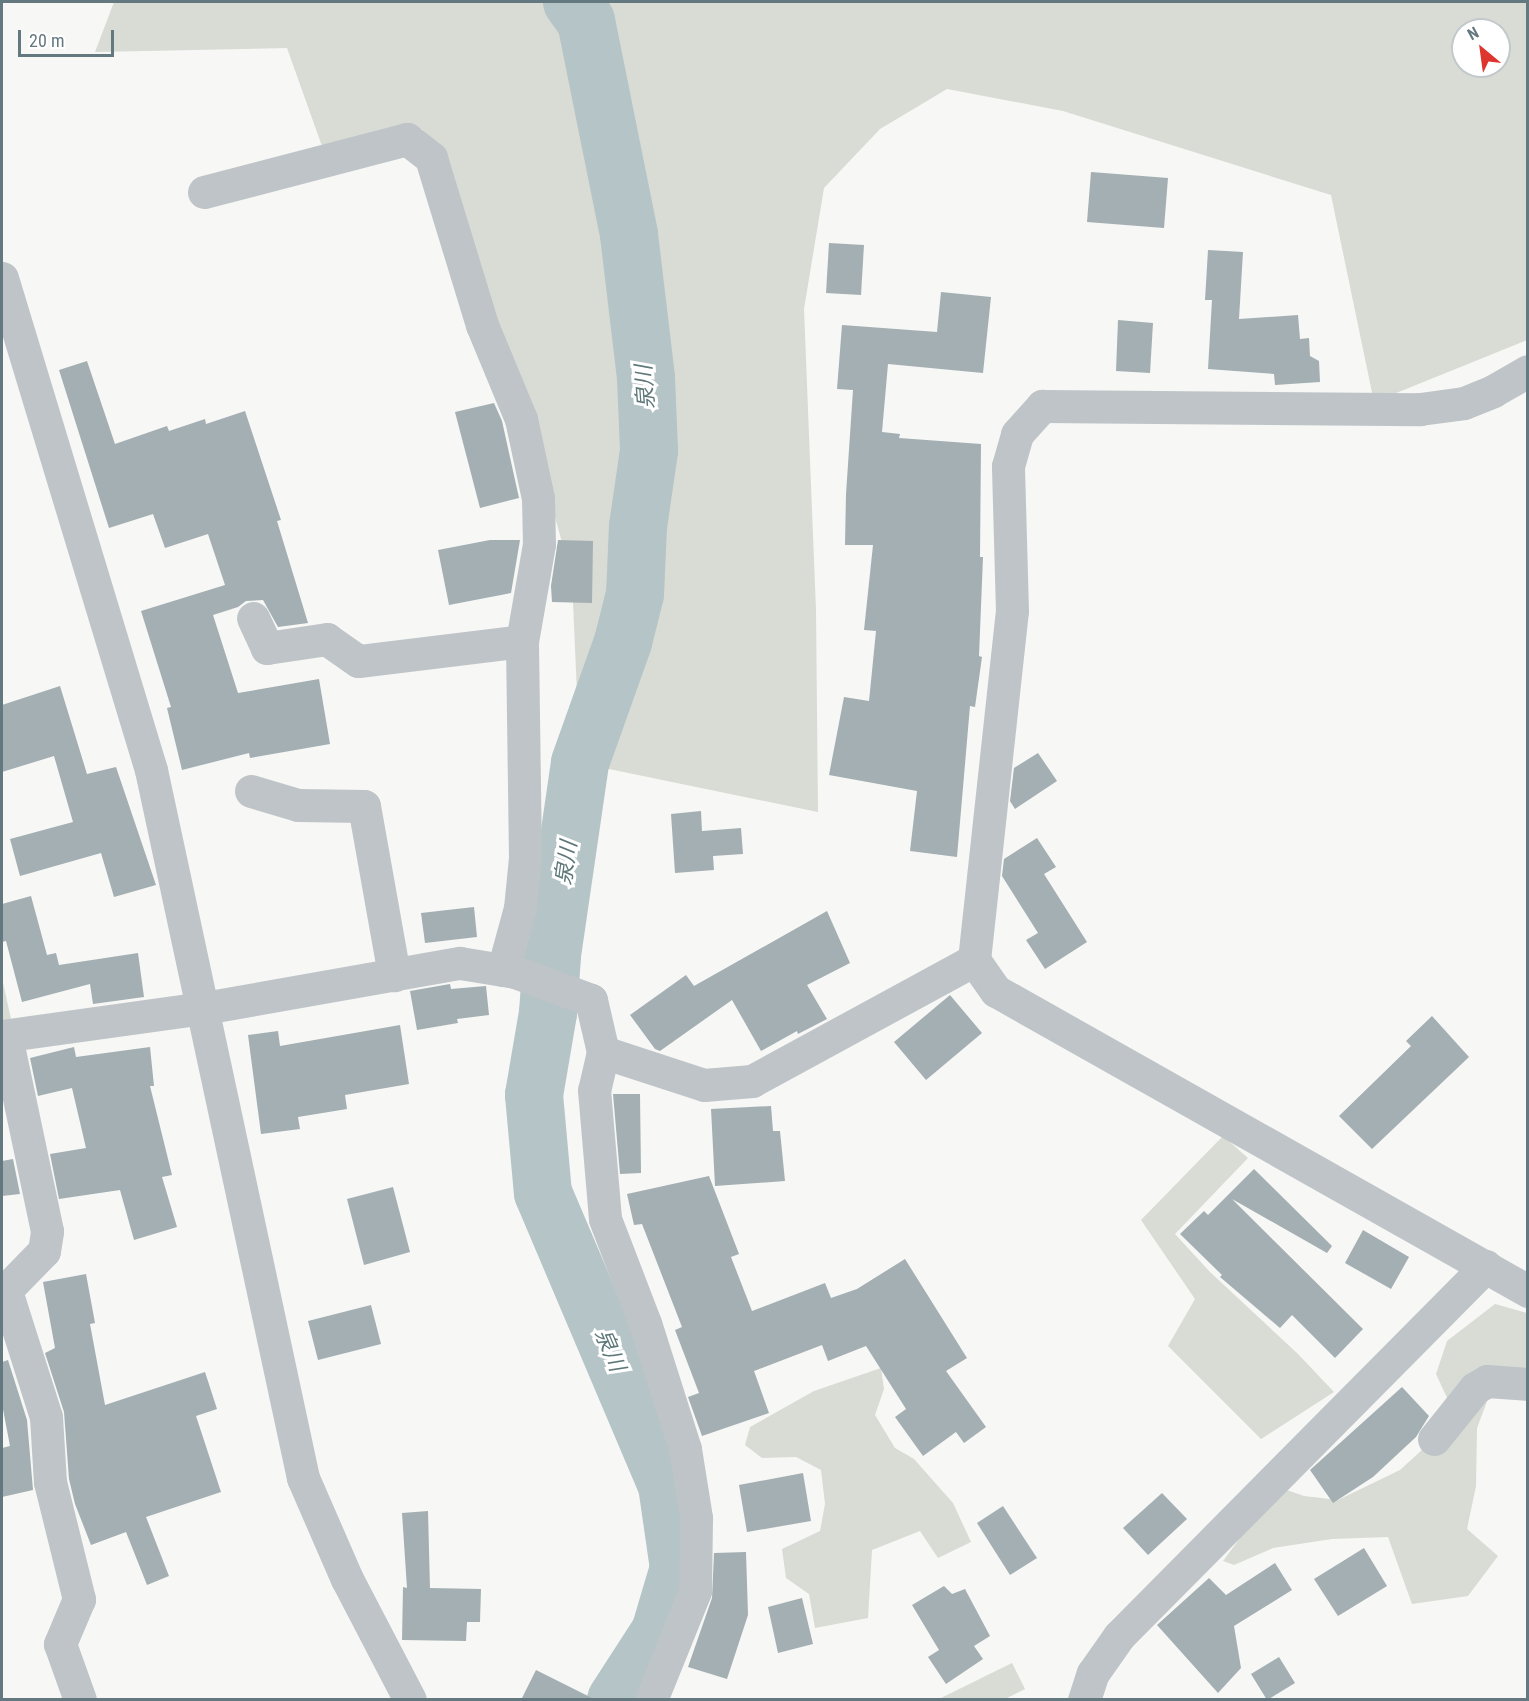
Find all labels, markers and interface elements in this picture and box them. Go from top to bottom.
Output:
scale bar [21,18,117,56]
north arrow [1451,18,1511,78]
text: N [1464,23,1482,44]
text: 20 m [29,30,64,51]
water label: 泉川 [630,364,660,410]
water label: 泉川 [550,839,582,887]
water label: 泉川 [589,1325,631,1375]

